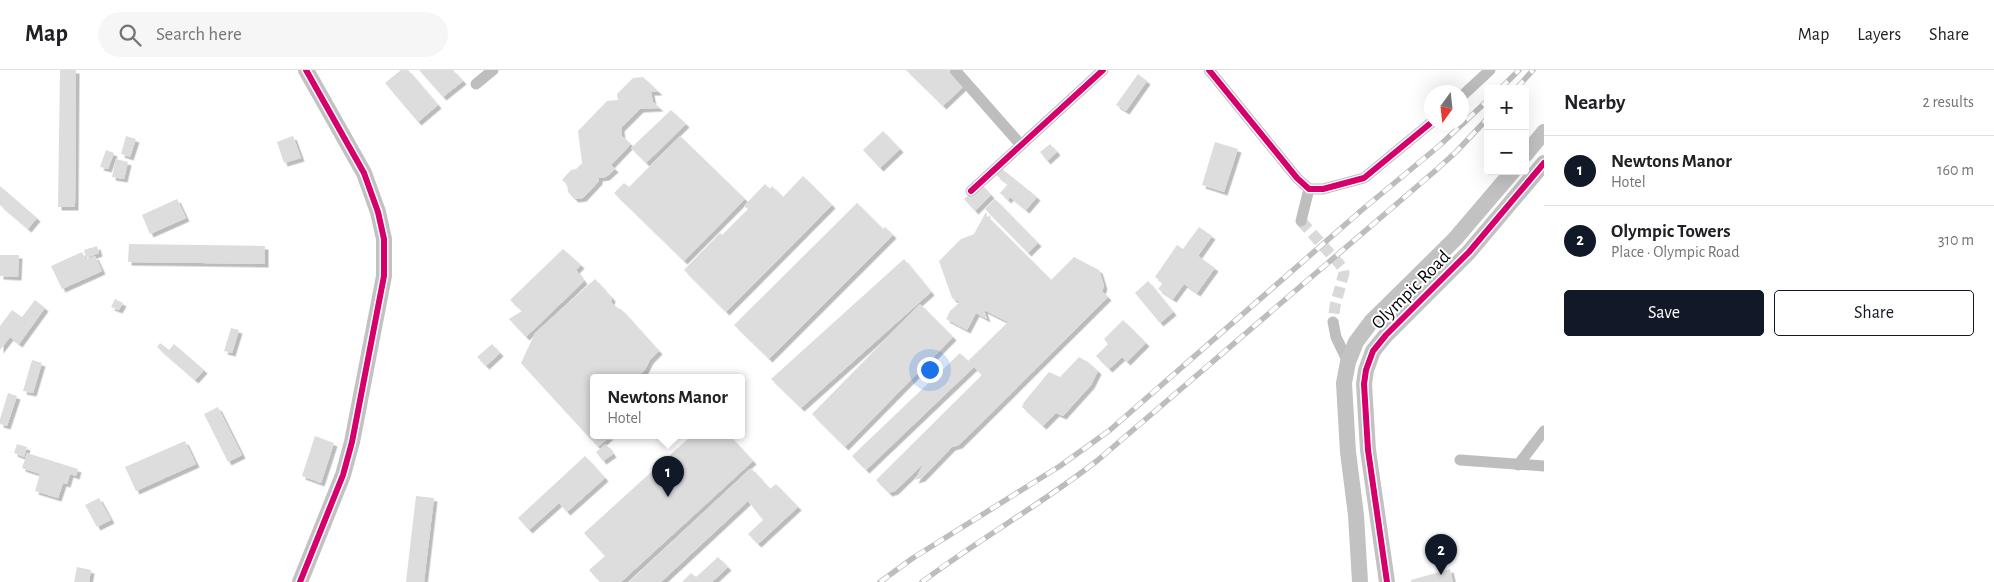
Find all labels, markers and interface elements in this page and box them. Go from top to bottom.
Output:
search box [98,12,448,57]
icon: search [116,21,144,49]
text: Map [25,22,68,46]
text: Search here [156,25,242,44]
text: Map [1798,26,1829,44]
text: Layers [1857,26,1901,44]
text: Share [1929,26,1969,44]
north arrow [1424,85,1469,130]
map controls [1484,85,1529,175]
button: + [1484,85,1529,130]
text: Nearby [1564,92,1625,113]
text: 2 results [1922,94,1974,110]
button: − [1484,130,1529,175]
text: Newtons Manor [1611,152,1732,171]
text: 1 [1577,162,1583,178]
text: 160 m [1937,162,1974,178]
text: Hotel [1611,174,1646,190]
text: Olympic Towers [1611,222,1730,241]
text: 2 [1576,232,1584,248]
text: 310 m [1938,232,1974,248]
text: Place · Olympic Road [1611,244,1740,260]
street label: Olympic Road [1368,247,1454,333]
button: Save [1564,290,1764,336]
button: Share [1774,290,1974,336]
your location [917,357,943,383]
popup [590,374,745,439]
text: Newtons Manor [607,388,728,407]
text: Hotel [607,410,642,426]
pin: 1 [652,456,684,497]
pin: 2 [1425,534,1457,575]

